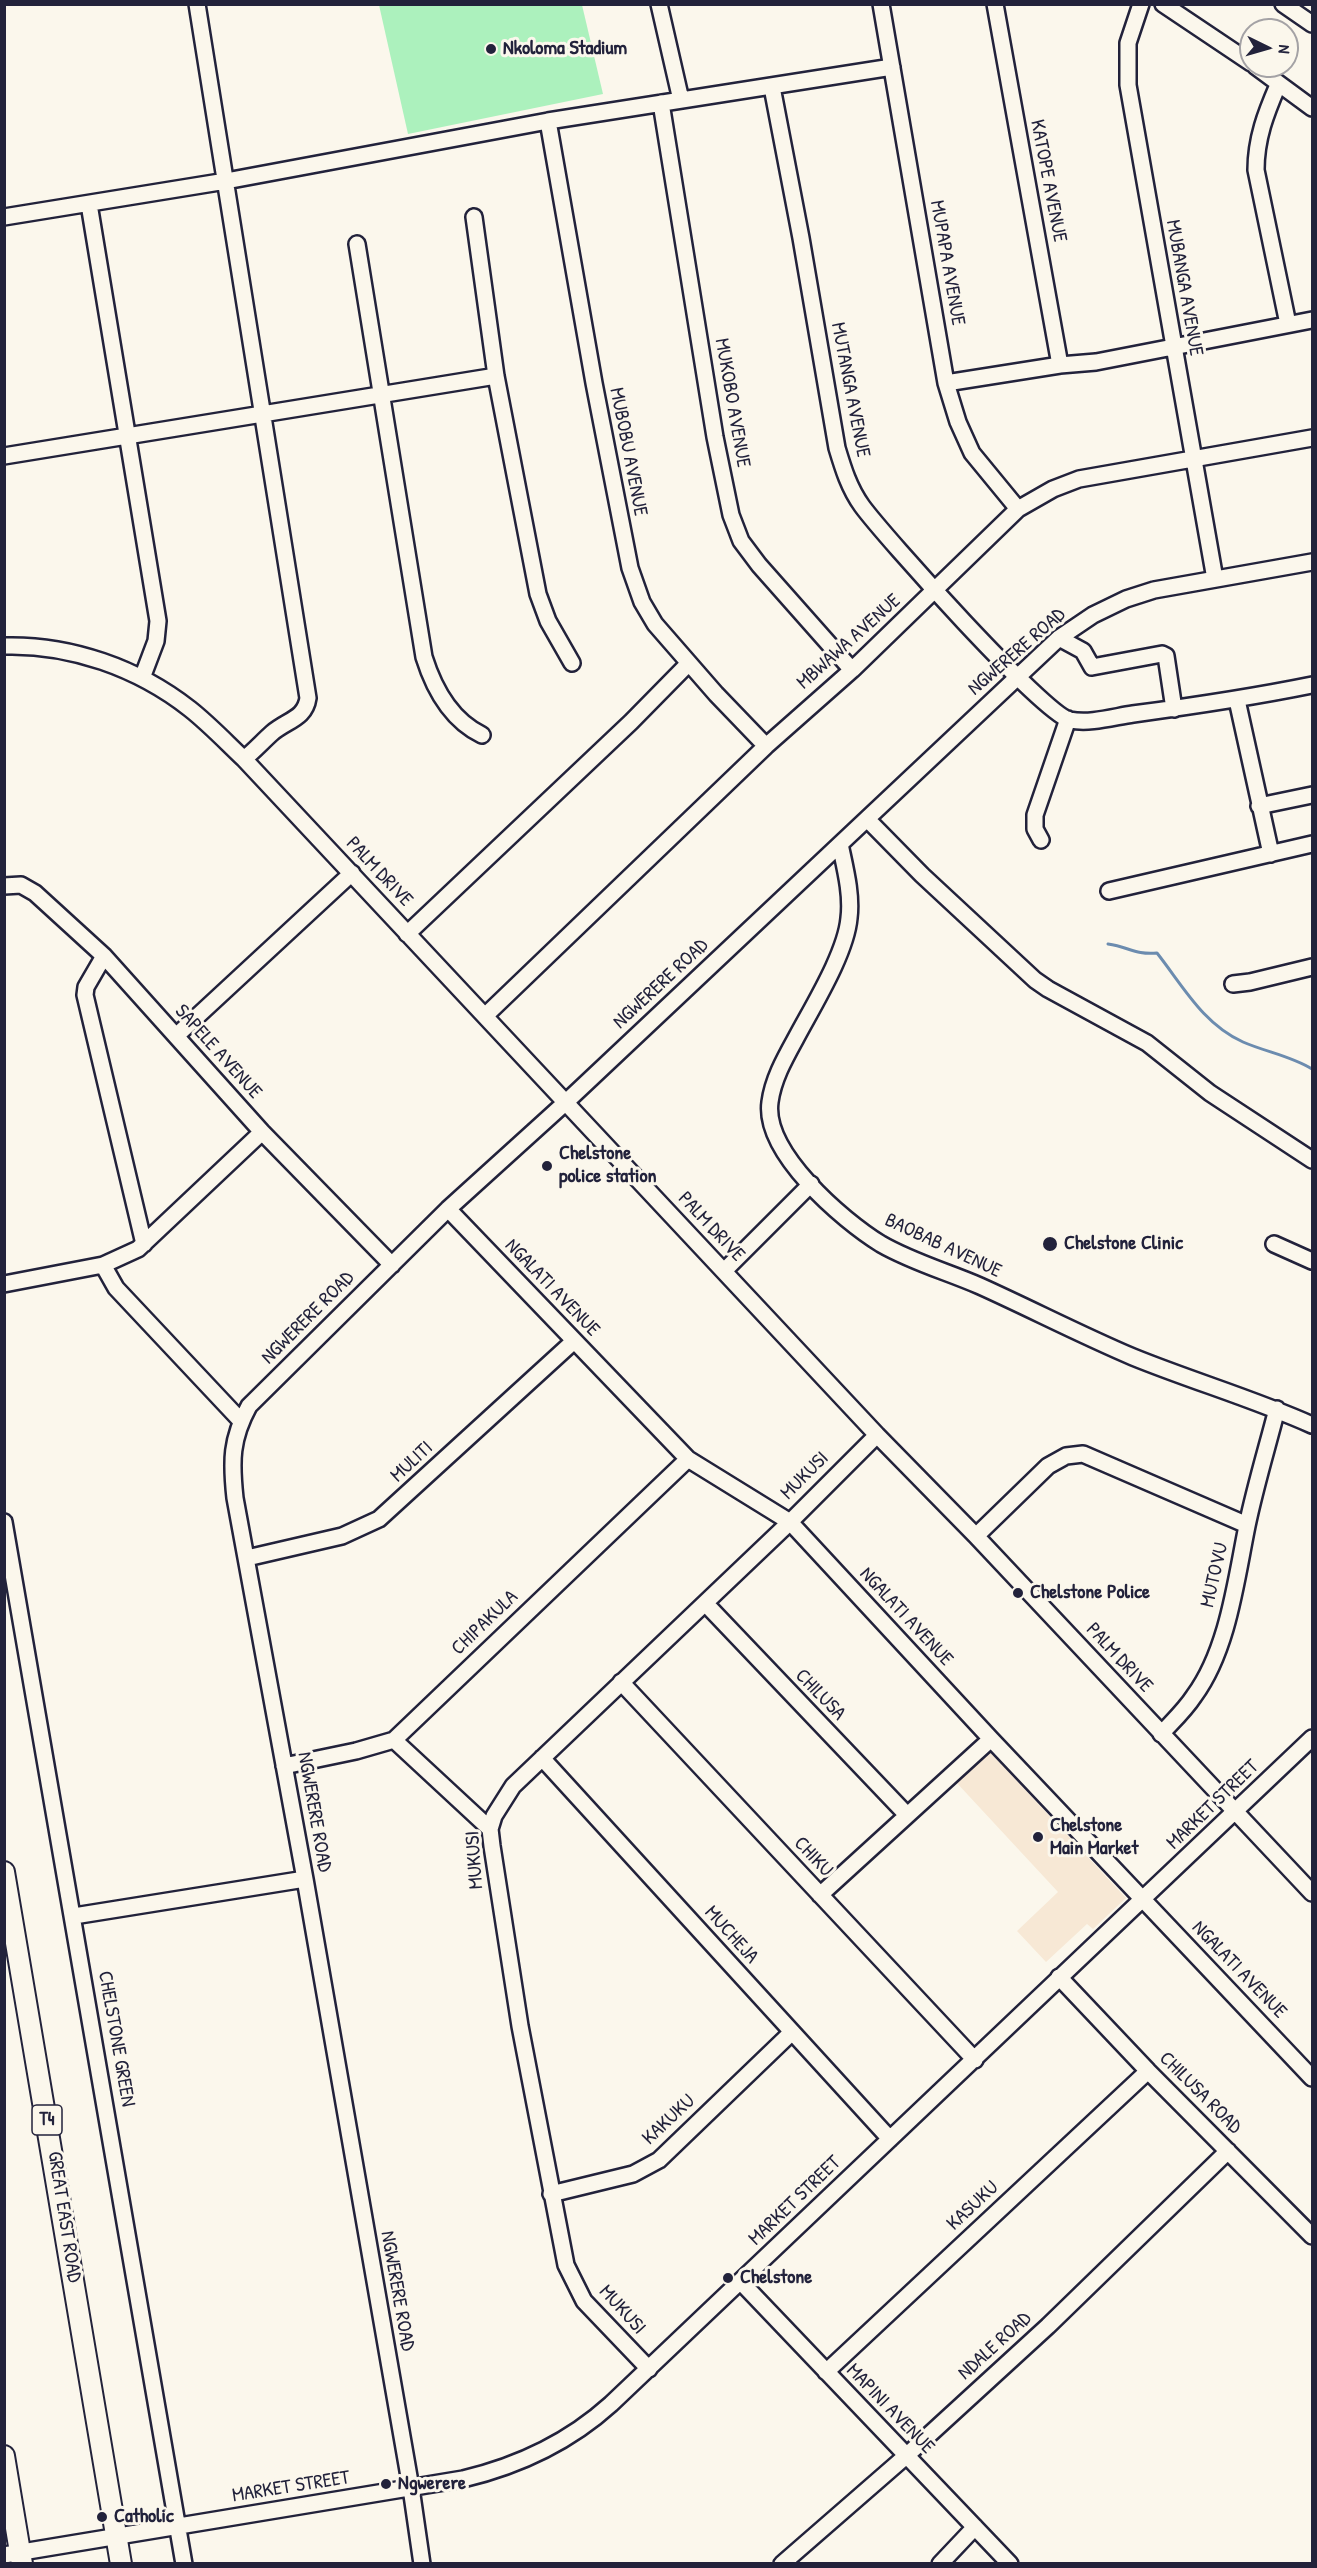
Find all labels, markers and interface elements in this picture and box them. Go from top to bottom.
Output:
north arrow [1239,18,1299,78]
place label: Nkoloma Stadium [503,37,627,61]
marker: Nkoloma Stadium [484,42,498,56]
text: N [1274,44,1296,55]
street label: KATOPE AVENUE [1024,118,1072,244]
street label: MUPAPA AVENUE [924,199,970,327]
street label: MUBANGA AVENUE [1160,218,1208,358]
street label: MUTANGA AVENUE [825,320,875,460]
street label: MUKOBO AVENUE [709,337,755,469]
street label: MUBOBU AVENUE [604,386,652,518]
street label: MBWAWA AVENUE [792,589,906,695]
street label: NGWERERE ROAD [963,603,1071,701]
street label: PALM DRIVE [341,832,417,912]
street label: NGWERERE ROAD [608,934,714,1034]
street label: SAPELE AVENUE [169,1000,267,1104]
place label: Chelstone police station [559,1142,657,1189]
marker: Chelstone police station [540,1159,554,1173]
street label: PALM DRIVE [673,1187,749,1267]
street label: BAOBAB AVENUE [881,1209,1005,1283]
place label: Chelstone Clinic [1064,1232,1183,1256]
street label: NGALATI AVENUE [500,1234,604,1342]
marker: Chelstone Clinic [1041,1235,1059,1253]
street label: NGWERERE ROAD [257,1267,359,1369]
street label: MULITI [386,1436,438,1488]
street label: MUKUSI [776,1447,834,1505]
street label: MUTOVU [1196,1540,1234,1610]
street label: NGALATI AVENUE [854,1563,958,1671]
place label: Chelstone Police [1030,1581,1150,1605]
street label: CHIPAKULA [447,1586,523,1660]
marker: Chelstone Police [1011,1586,1025,1600]
street label: PALM DRIVE [1081,1618,1157,1698]
street label: CHILUSA [790,1664,850,1726]
street label: NGWERERE ROAD [292,1750,336,1874]
street label: MARKET STREET [1162,1755,1264,1855]
place label: Chelstone Main Market [1050,1814,1138,1861]
street label: MUKUSI [461,1830,489,1890]
marker: Chelstone Main Market [1031,1830,1045,1844]
street label: CHIKU [788,1832,838,1882]
street label: MUCHEJA [699,1901,763,1969]
street label: NGALATI AVENUE [1187,1916,1291,2024]
street label: CHELSTONE GREEN [92,1969,140,2109]
street label: CHILUSA ROAD [1154,2047,1246,2139]
street label: KAKUKU [638,2090,700,2150]
road number: T4 [32,2105,62,2135]
street label: GREAT EAST ROAD [42,2150,86,2284]
street label: MARKET STREET [744,2151,846,2251]
street label: KASUKU [942,2176,1004,2236]
street label: NGWERERE ROAD [375,2229,419,2353]
place label: Chelstone [740,2266,812,2290]
marker: Chelstone [721,2271,735,2285]
street label: MUKUSI [594,2280,650,2340]
street label: NDALE ROAD [953,2307,1037,2385]
street label: MAPINI AVENUE [841,2359,939,2459]
street label: MARKET STREET [231,2466,351,2508]
place label: Ngwerere [398,2472,466,2496]
marker: Ngwerere [379,2477,393,2491]
place label: Catholic [114,2505,174,2529]
marker: Catholic [95,2510,109,2524]

